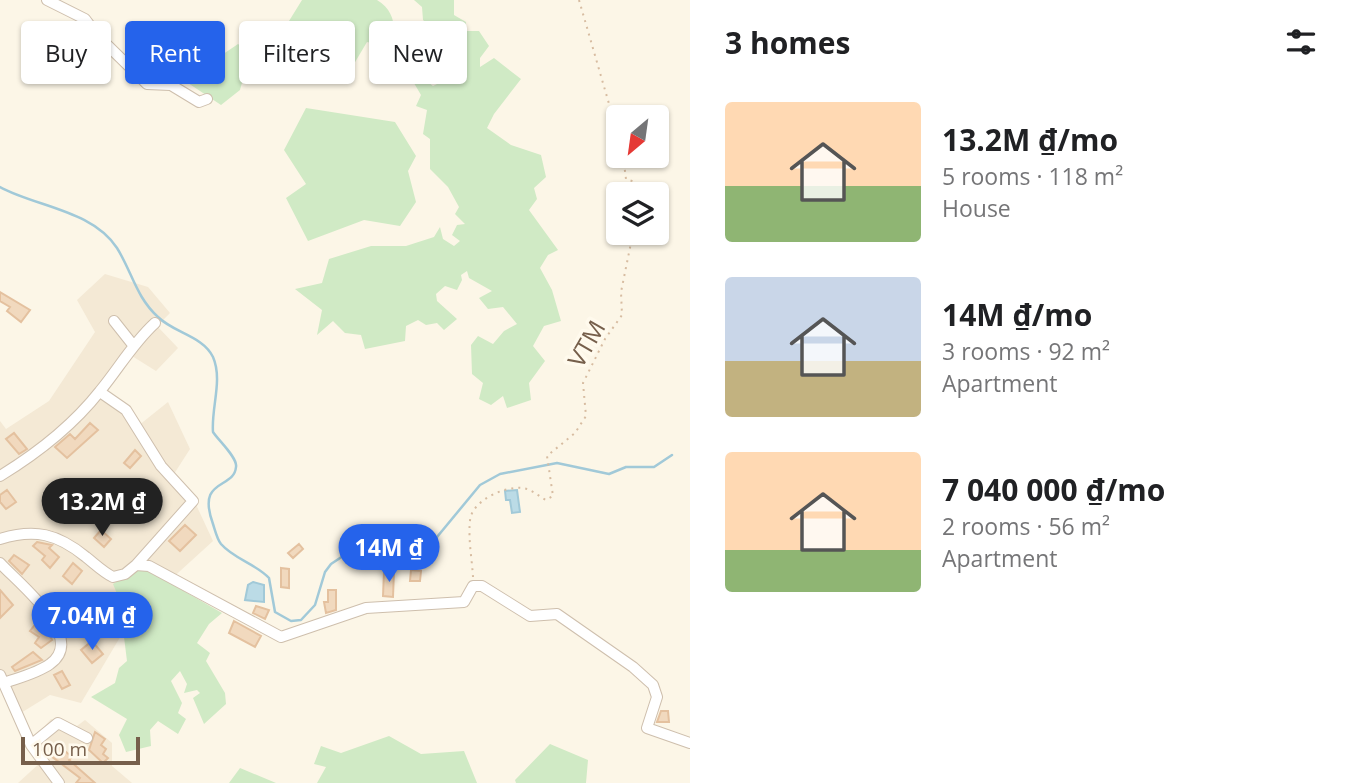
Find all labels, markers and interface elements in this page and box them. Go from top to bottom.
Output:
chip: Buy [21,21,111,84]
chip: Rent [125,21,225,84]
chip: Filters [239,21,355,84]
chip: New [369,21,467,84]
text: 3 homes [725,22,850,63]
icon: filters [1282,23,1320,61]
north arrow [606,105,668,168]
map controls [606,105,669,245]
text: 13.2M ₫/mo [942,119,1118,160]
icon: home [781,130,865,214]
text: 5 rooms · 118 m² [942,160,1123,192]
button: layers [606,182,669,245]
text: House [942,192,1011,224]
text: 14M ₫/mo [942,294,1092,335]
icon: home [781,305,865,389]
street label: VTM [559,314,612,373]
text: 3 rooms · 92 m² [942,335,1110,367]
text: Apartment [942,367,1058,399]
text: 7 040 000 ₫/mo [942,469,1165,510]
pin: 13.2M ₫ [37,478,167,538]
icon: home [781,480,865,564]
text: 13.2M ₫ [58,485,146,517]
text: 2 rooms · 56 m² [942,510,1110,542]
pin: 14M ₫ [340,524,438,584]
text: 14M ₫ [355,531,423,563]
text: Apartment [942,542,1058,574]
pin: 7.04M ₫ [27,592,157,652]
text: 7.04M ₫ [48,599,136,631]
scale bar [21,734,140,766]
text: 100 m [32,736,87,762]

